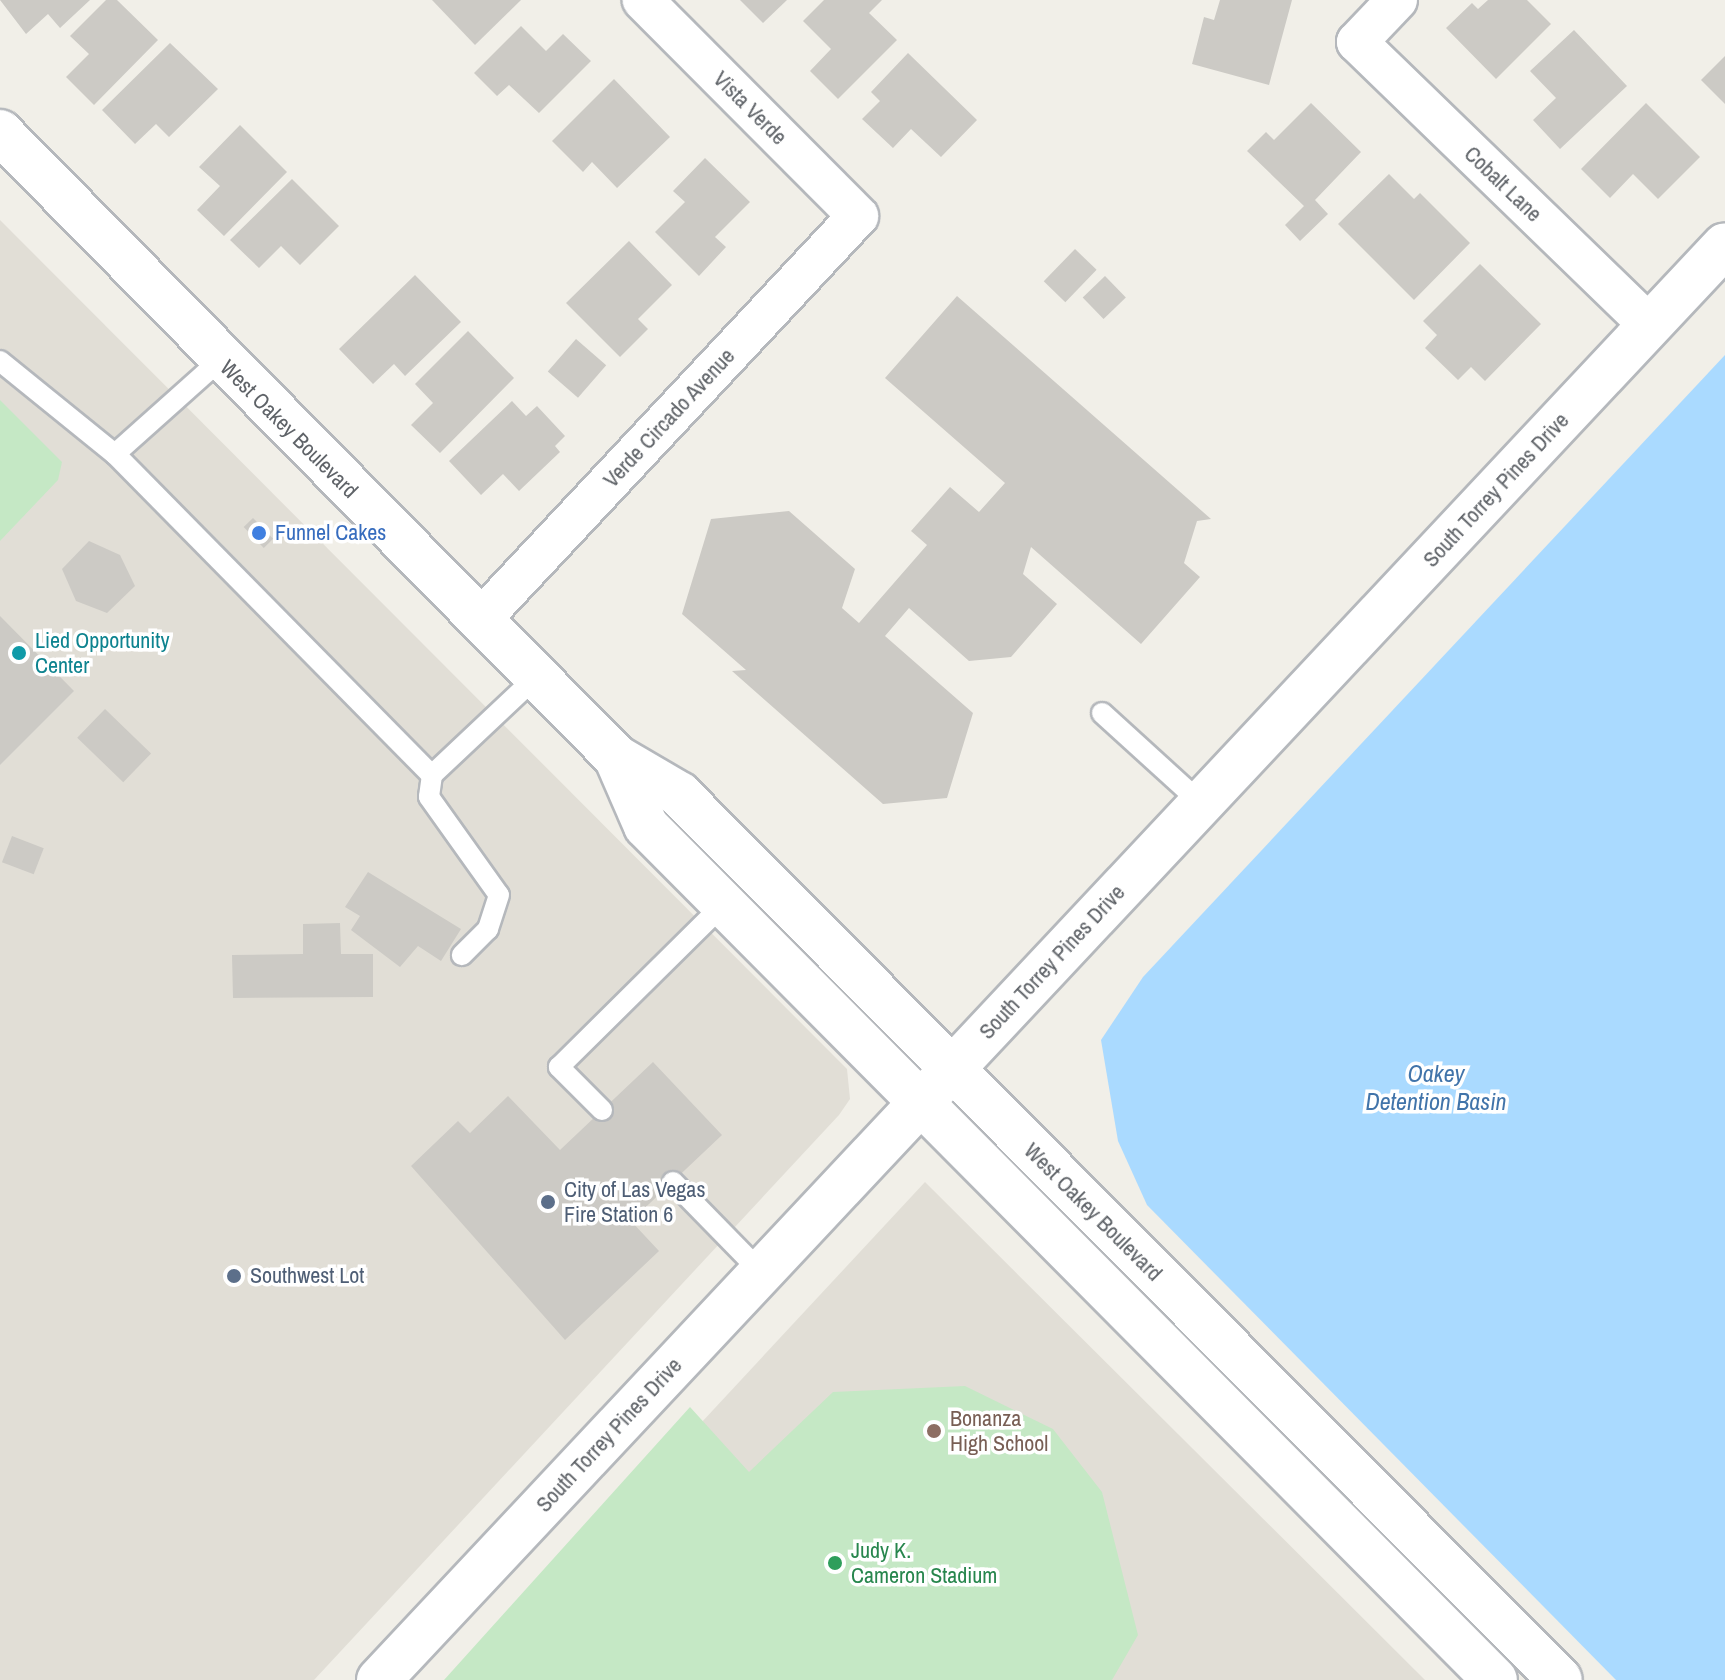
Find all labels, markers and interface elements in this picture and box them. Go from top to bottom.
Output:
street label: Vista Verde [708,66,792,150]
street label: Cobalt Lane [1459,141,1547,227]
street label: Verde Circado Avenue [598,343,740,493]
street label: West Oakey Boulevard [215,355,363,503]
street label: South Torrey Pines Drive [1418,407,1574,573]
place label: Funnel Cakes [275,520,386,546]
marker: Funnel Cakes [250,524,268,542]
place label: Lied Opportunity Center [35,627,169,678]
marker: Lied Opportunity Center [10,644,28,662]
street label: South Torrey Pines Drive [974,879,1130,1045]
water label: Oakey Detention Basin [1365,1060,1507,1116]
street label: West Oakey Boulevard [1019,1138,1167,1286]
place label: City of Las Vegas Fire Station 6 [564,1176,705,1228]
marker: City of Las Vegas Fire Station 6 [539,1193,557,1211]
place label: Southwest Lot [250,1263,364,1289]
marker: Southwest Lot [225,1267,243,1285]
street label: South Torrey Pines Drive [531,1352,687,1518]
place label: Bonanza High School [950,1405,1048,1456]
marker: Bonanza High School [925,1422,943,1440]
place label: Judy K. Cameron Stadium [851,1537,997,1588]
marker: Judy K. Cameron Stadium [826,1554,844,1572]

